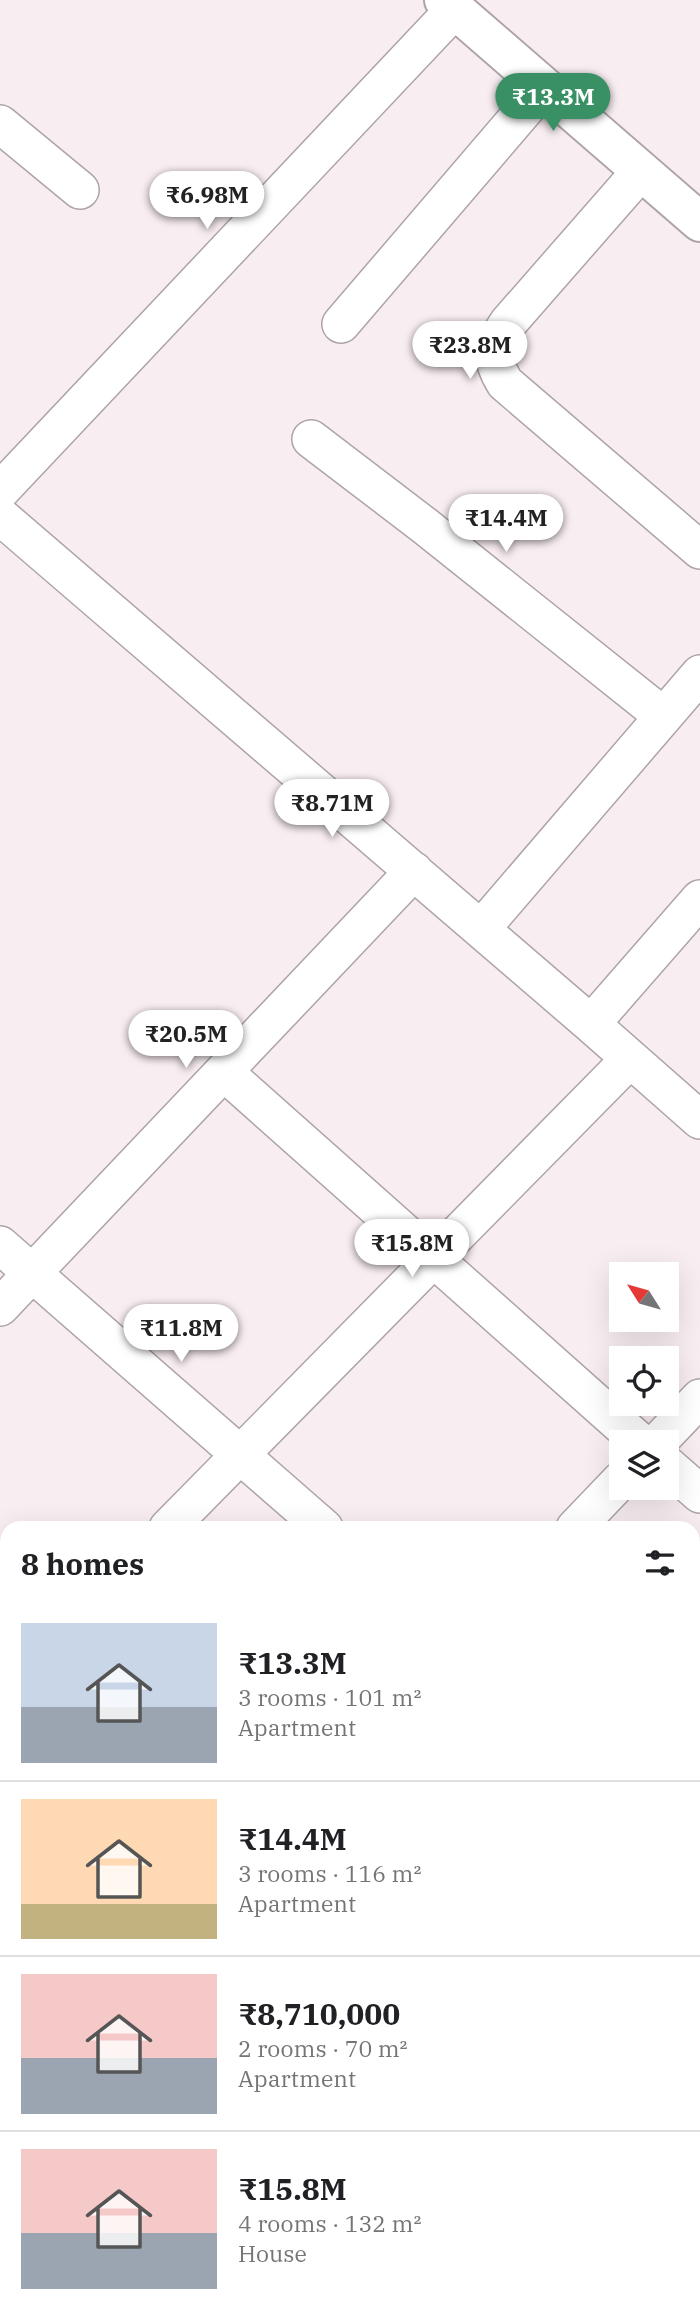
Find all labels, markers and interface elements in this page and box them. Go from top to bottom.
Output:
pin: ₹13.3M [496,74,610,133]
text: ₹13.3M [511,81,595,111]
pin: ₹6.98M [150,172,264,231]
text: ₹6.98M [165,179,249,209]
pin: ₹23.8M [413,322,527,381]
text: ₹23.8M [428,329,512,359]
pin: ₹14.4M [449,494,563,554]
text: ₹14.4M [464,502,548,532]
pin: ₹8.71M [275,780,389,839]
text: ₹8.71M [290,787,374,817]
pin: ₹20.5M [129,1010,243,1070]
text: ₹20.5M [144,1018,228,1048]
pin: ₹15.8M [355,1220,469,1279]
text: ₹15.8M [370,1227,454,1257]
north arrow [609,1262,679,1332]
map controls [609,1262,679,1500]
pin: ₹11.8M [124,1304,238,1364]
text: ₹11.8M [139,1312,223,1342]
button: locate [609,1346,679,1416]
button: layers [609,1430,679,1500]
text: 8 homes [21,1544,144,1583]
icon: filters [641,1544,679,1582]
text: ₹13.3M [238,1643,347,1682]
icon: home [77,1651,161,1735]
text: 3 rooms · 101 m² [238,1682,421,1712]
text: Apartment [238,1712,356,1742]
text: ₹14.4M [238,1819,347,1858]
icon: home [77,1827,161,1911]
text: 3 rooms · 116 m² [238,1858,421,1888]
text: Apartment [238,1888,356,1918]
text: ₹8,710,000 [238,1994,400,2033]
icon: home [77,2002,161,2086]
text: 2 rooms · 70 m² [238,2033,408,2063]
text: Apartment [238,2063,356,2093]
text: ₹15.8M [238,2169,347,2208]
icon: home [77,2177,161,2261]
text: 4 rooms · 132 m² [238,2208,421,2238]
text: House [238,2238,307,2268]

